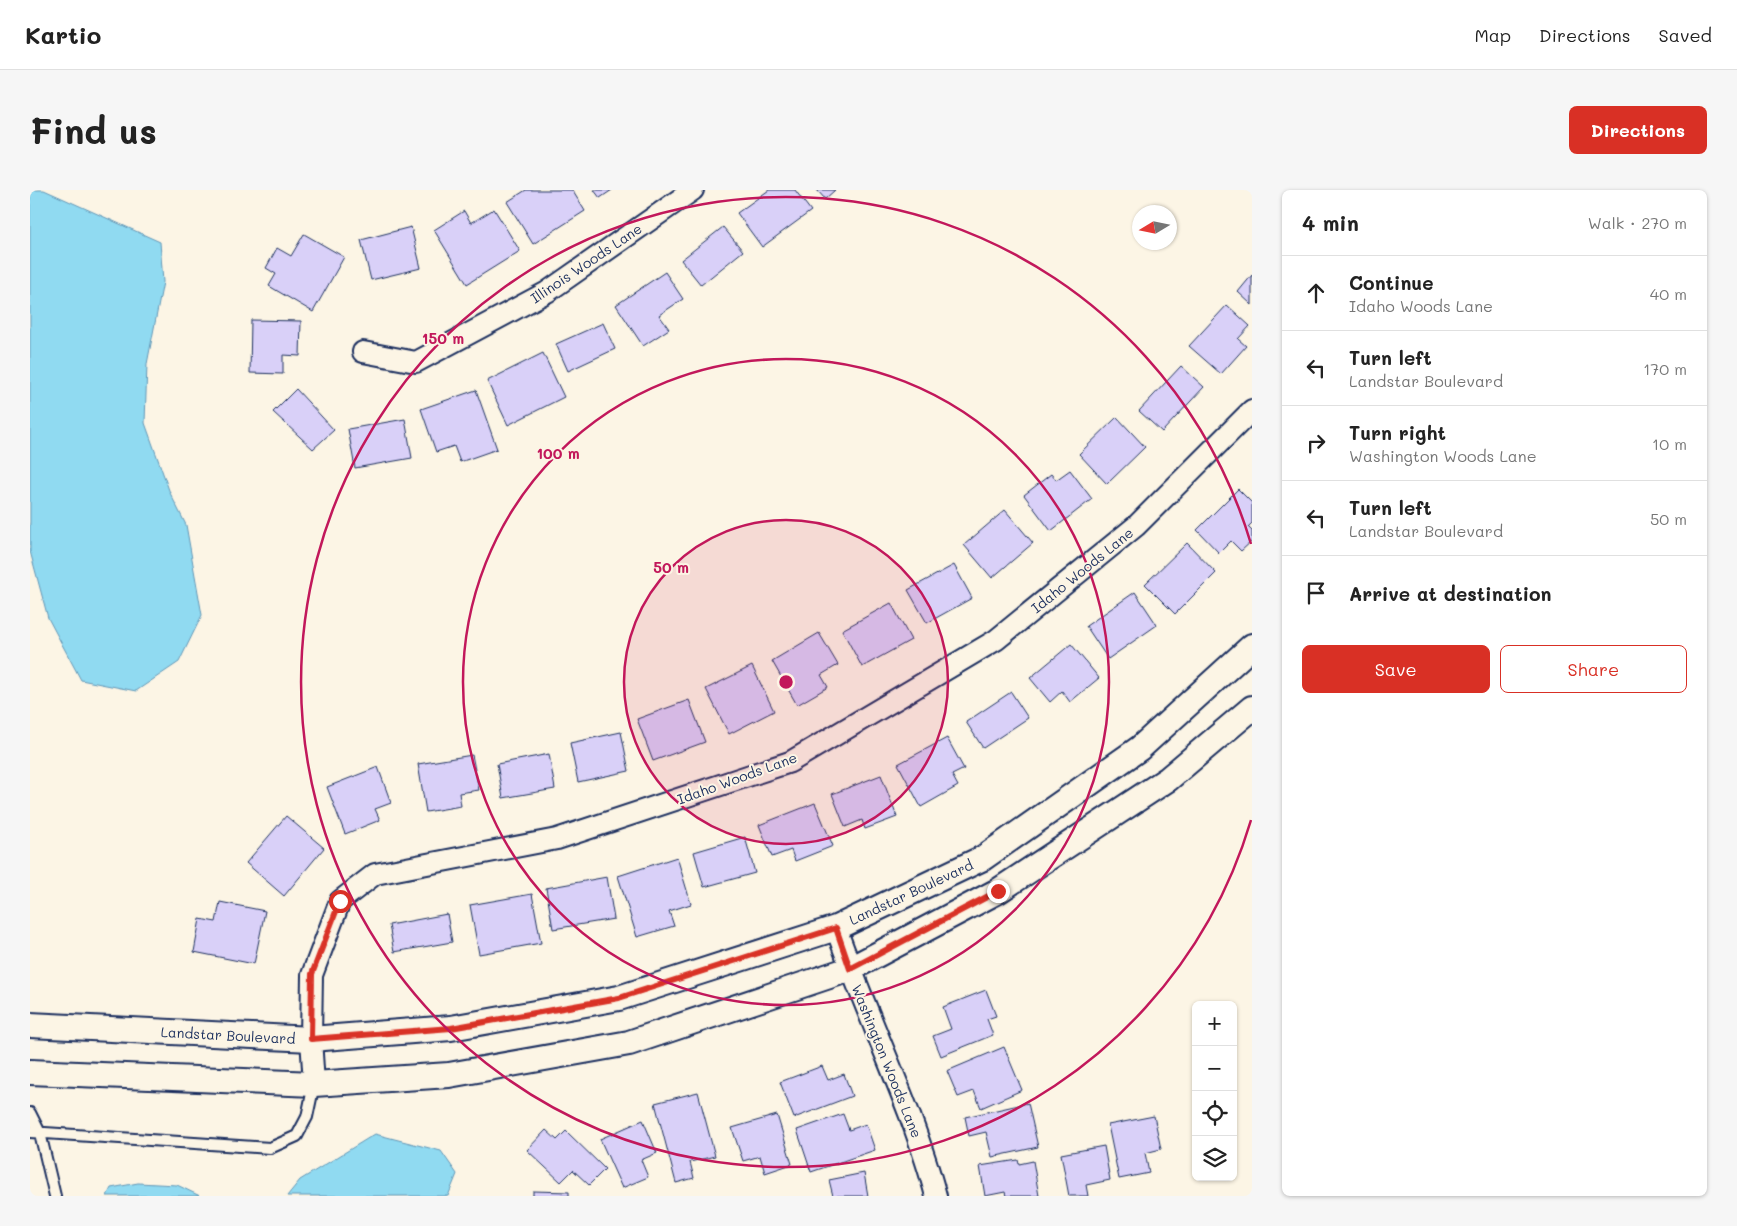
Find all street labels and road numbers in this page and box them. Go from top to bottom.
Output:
street label: Illinois Woods Lane [527,219,645,307]
street label: Idaho Woods Lane [1027,523,1137,617]
street label: Idaho Woods Lane [675,748,799,808]
street label: Landstar Boulevard [846,855,976,929]
street label: Washington Woods Lane [847,981,927,1141]
street label: Landstar Boulevard [160,1022,296,1048]

